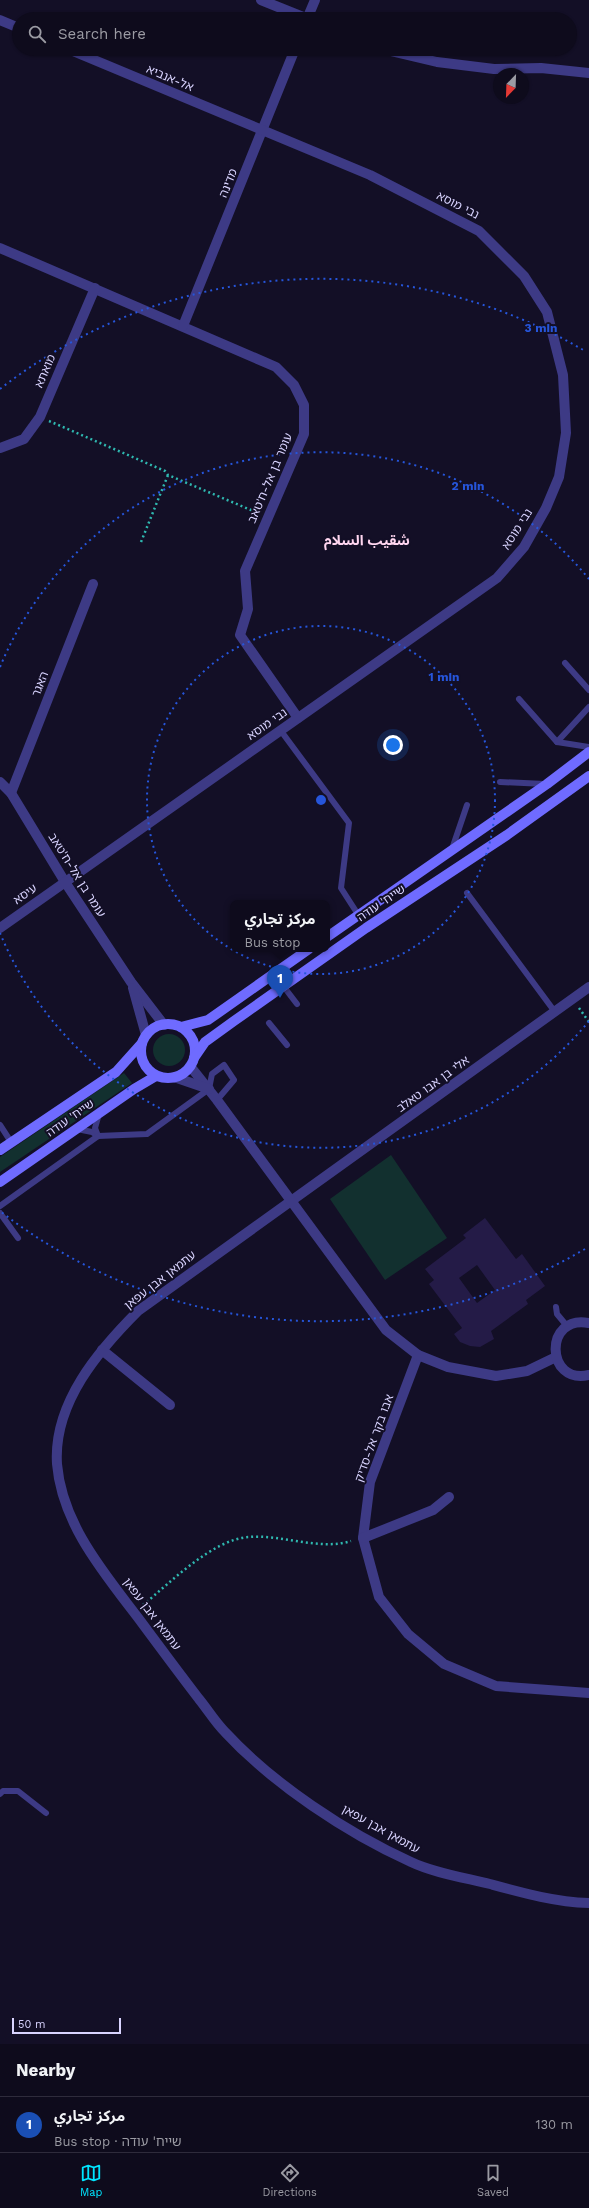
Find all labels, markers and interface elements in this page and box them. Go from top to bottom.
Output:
search box [12,12,577,56]
icon: search [26,23,48,45]
text: Search here [58,25,146,43]
street label: אל-אנביא [144,62,196,94]
north arrow [493,68,529,104]
street label: מדינה [216,166,240,200]
street label: נבי מוסא [434,188,482,222]
text: 3 min [525,321,557,335]
street label: מואתא [32,352,58,390]
street label: עומר בן אל-ח'טאב [245,431,295,525]
text: 2 min [452,479,484,493]
street label: נבי מוסא [499,506,535,552]
district label: شقيب السلام [324,532,410,551]
street label: האגר [29,669,51,699]
text: 1 min [429,670,459,684]
street label: נבי מוסא [244,705,290,743]
your location [383,735,403,755]
centre of rings [314,793,328,807]
street label: עומר בן אל-ח'טאב [45,830,109,920]
street label: עיסא [10,881,40,907]
street label: שייח' עודה [354,882,408,924]
popup [230,900,330,952]
text: مركز تجاري [244,910,316,928]
text: Bus stop [244,935,300,950]
pin: 1 [267,965,293,998]
street label: אלי בן אבו טאלב [394,1053,472,1115]
street label: שייח' עודה [43,1096,97,1140]
street label: עתמאן אבן עפאן [121,1248,199,1312]
street label: אבו בקר אל-סדיק [352,1392,396,1484]
street label: עתמאן אבן עפאן [120,1575,184,1653]
street label: עתמאן אבן עפאן [340,1802,422,1856]
scale bar [12,2016,121,2035]
text: 50 m [18,2018,45,2031]
text: Nearby [16,2060,75,2080]
text: مركز تجاري [54,2107,125,2125]
text: 1 [26,2117,32,2132]
text: 130 m [535,2117,573,2132]
text: Bus stop · שייח' עודה [54,2134,182,2149]
tab: Map [80,2162,102,2199]
tab: Directions [263,2162,317,2199]
tab: Saved [477,2162,509,2199]

